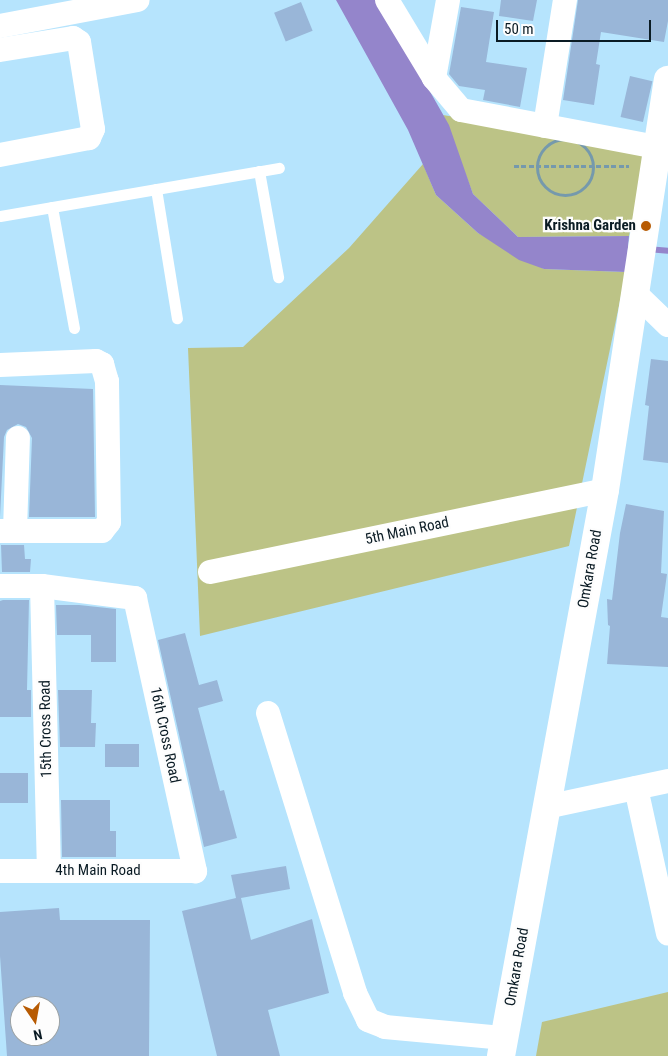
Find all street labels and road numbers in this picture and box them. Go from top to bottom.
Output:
street label: 5th Main Road [363,513,451,549]
street label: Omkara Road [574,528,606,610]
street label: 15th Cross Road [36,680,56,778]
street label: 16th Cross Road [146,685,184,785]
street label: 4th Main Road [55,862,141,880]
street label: Omkara Road [501,926,533,1008]

